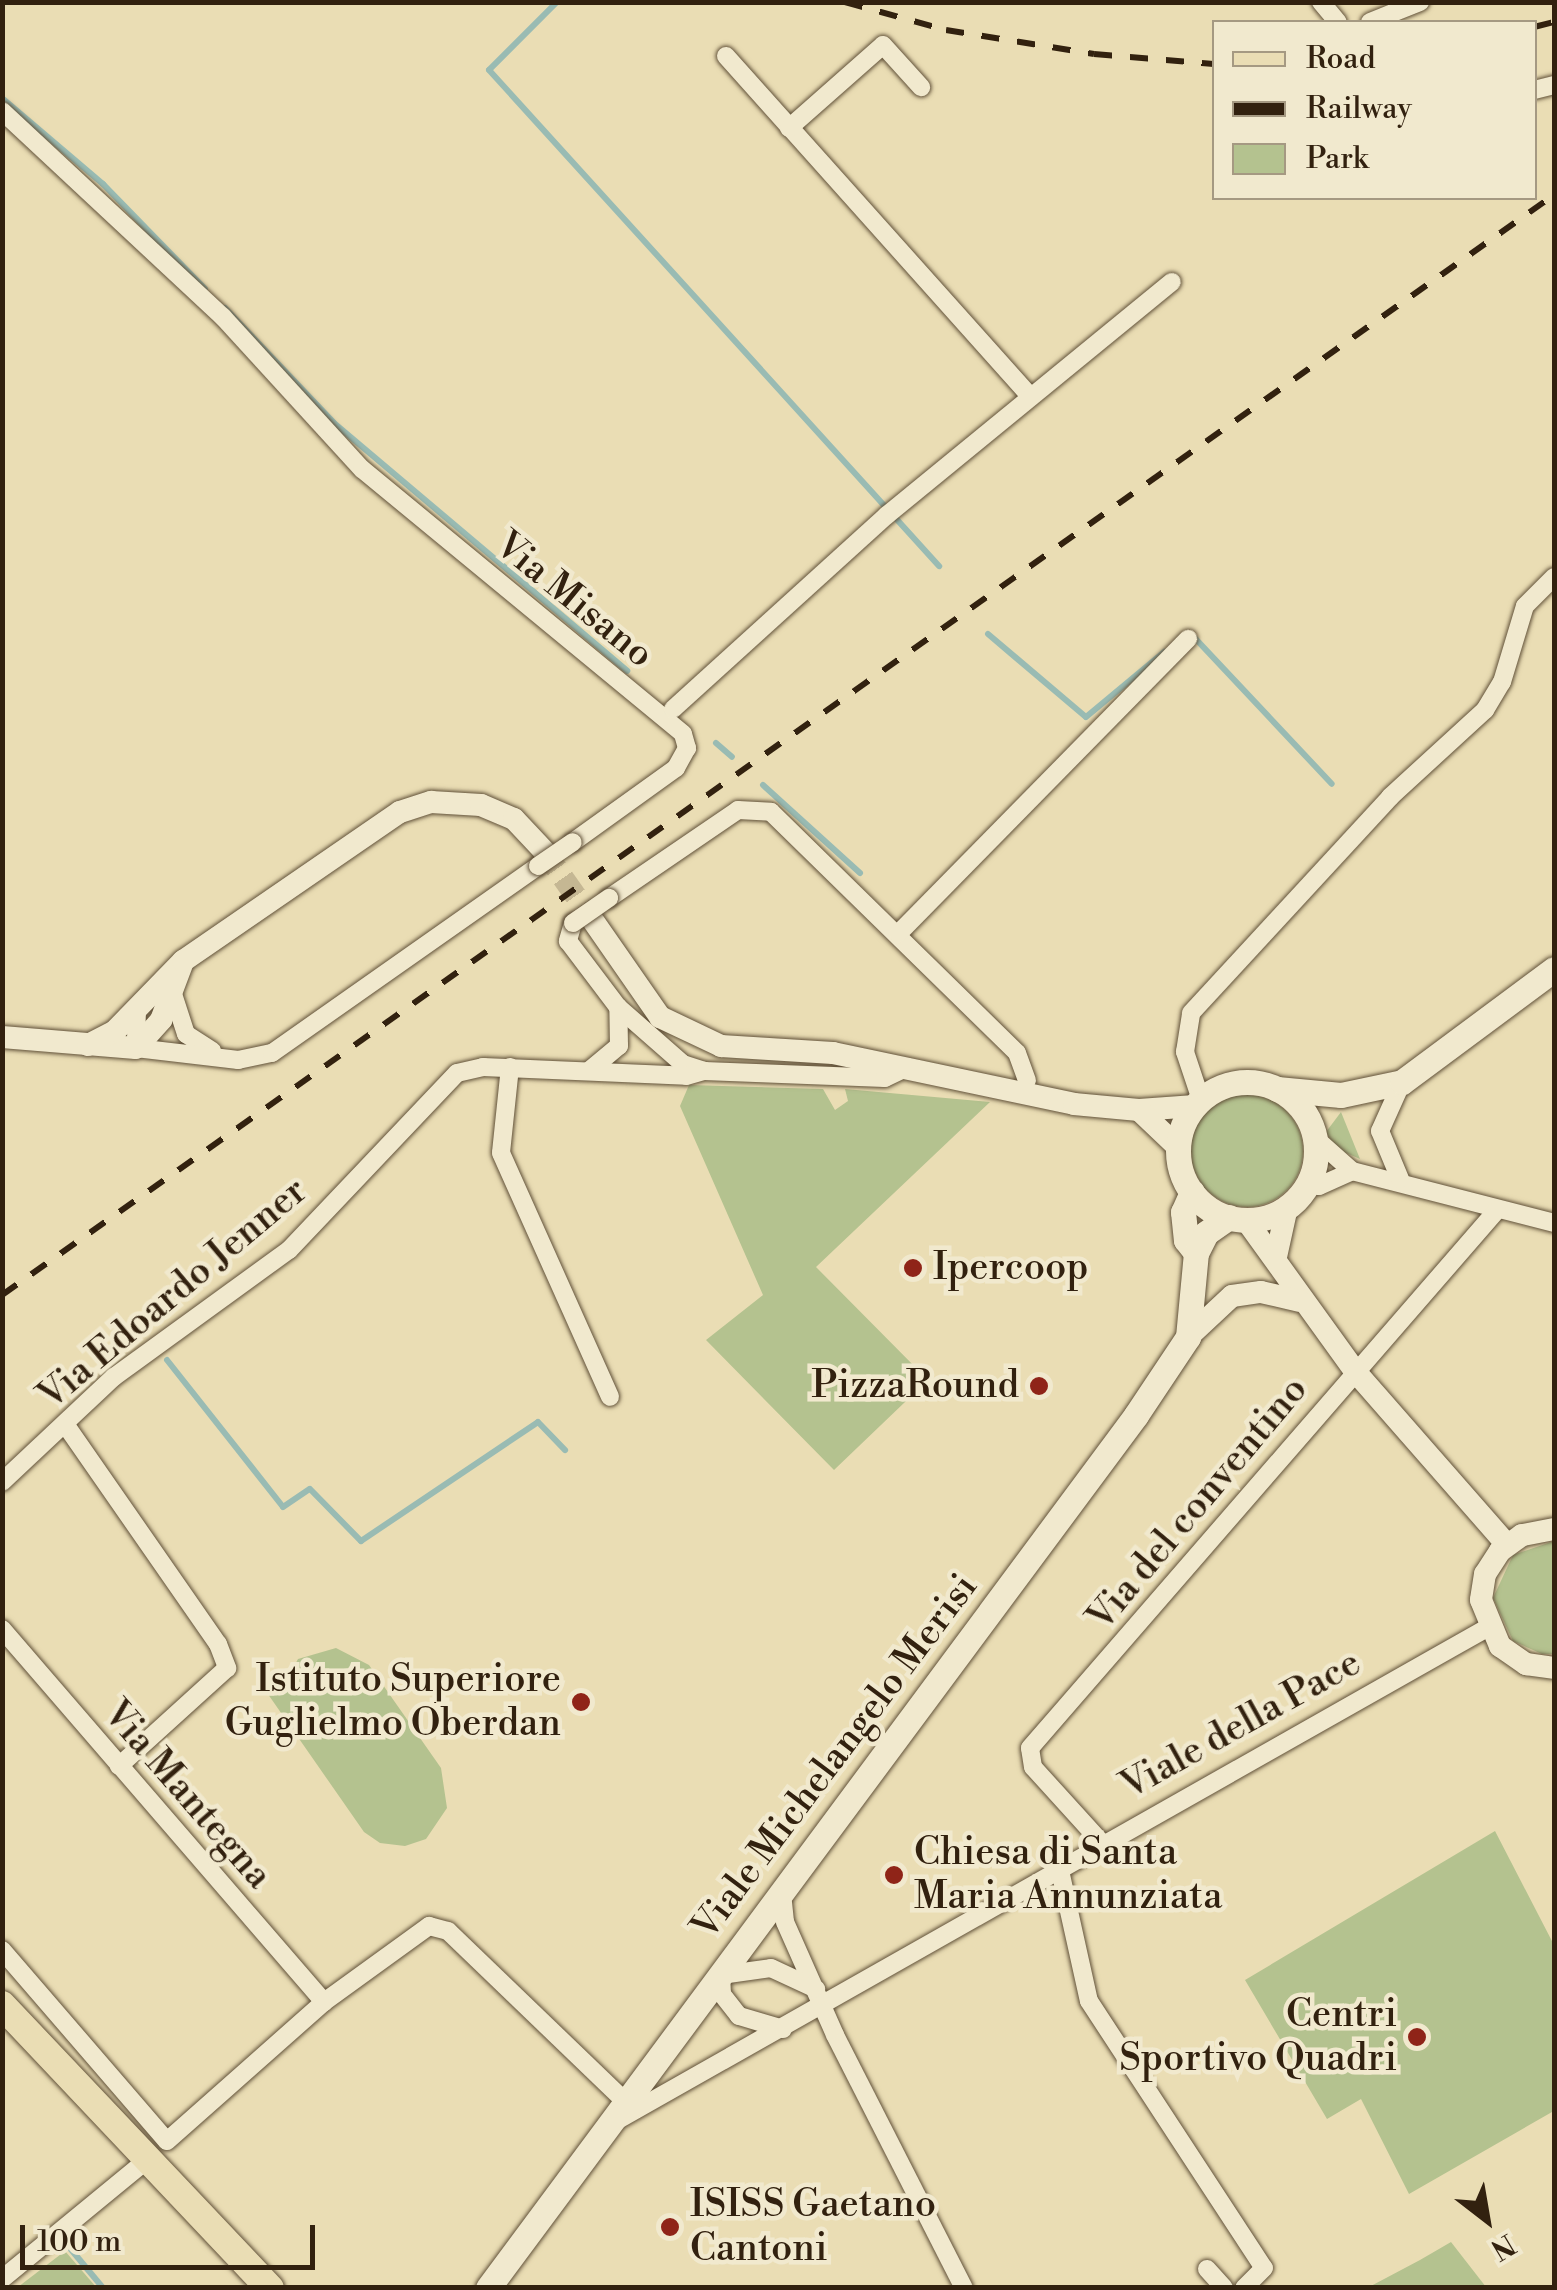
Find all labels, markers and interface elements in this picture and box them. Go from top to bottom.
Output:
legend [1212,20,1537,200]
text: Road [1306,40,1376,78]
text: Railway [1306,90,1412,128]
text: Park [1306,140,1368,178]
street label: Via Misano [486,522,662,678]
street label: Via Edoardo Jenner [30,1168,316,1420]
place label: Ipercoop [933,1245,1088,1291]
marker: Ipercoop [902,1257,924,1279]
place label: PizzaRound [812,1363,1019,1409]
street label: Via del conventino [1078,1368,1318,1640]
marker: PizzaRound [1028,1375,1050,1397]
street label: Viale Michelangelo Merisi [683,1565,987,1949]
street label: Viale della Pace [1113,1640,1369,1810]
place label: Istituto Superiore Guglielmo Oberdan [225,1657,561,1746]
marker: Istituto Superiore Guglielmo Oberdan [570,1691,592,1713]
street label: Via Mantegna [93,1692,281,1898]
place label: Chiesa di Santa Maria Annunziata [914,1830,1223,1920]
marker: Chiesa di Santa Maria Annunziata [883,1864,905,1886]
place label: Centri Sportivo Quadri [1119,1992,1397,2082]
marker: Centri Sportivo Quadri [1406,2026,1428,2048]
north arrow [1437,2170,1537,2270]
place label: ISISS Gaetano Cantoni [690,2182,936,2272]
scale bar [25,2205,320,2267]
marker: ISISS Gaetano Cantoni [659,2216,681,2238]
text: 100 m [37,2223,121,2261]
text: N [1484,2225,1521,2267]

